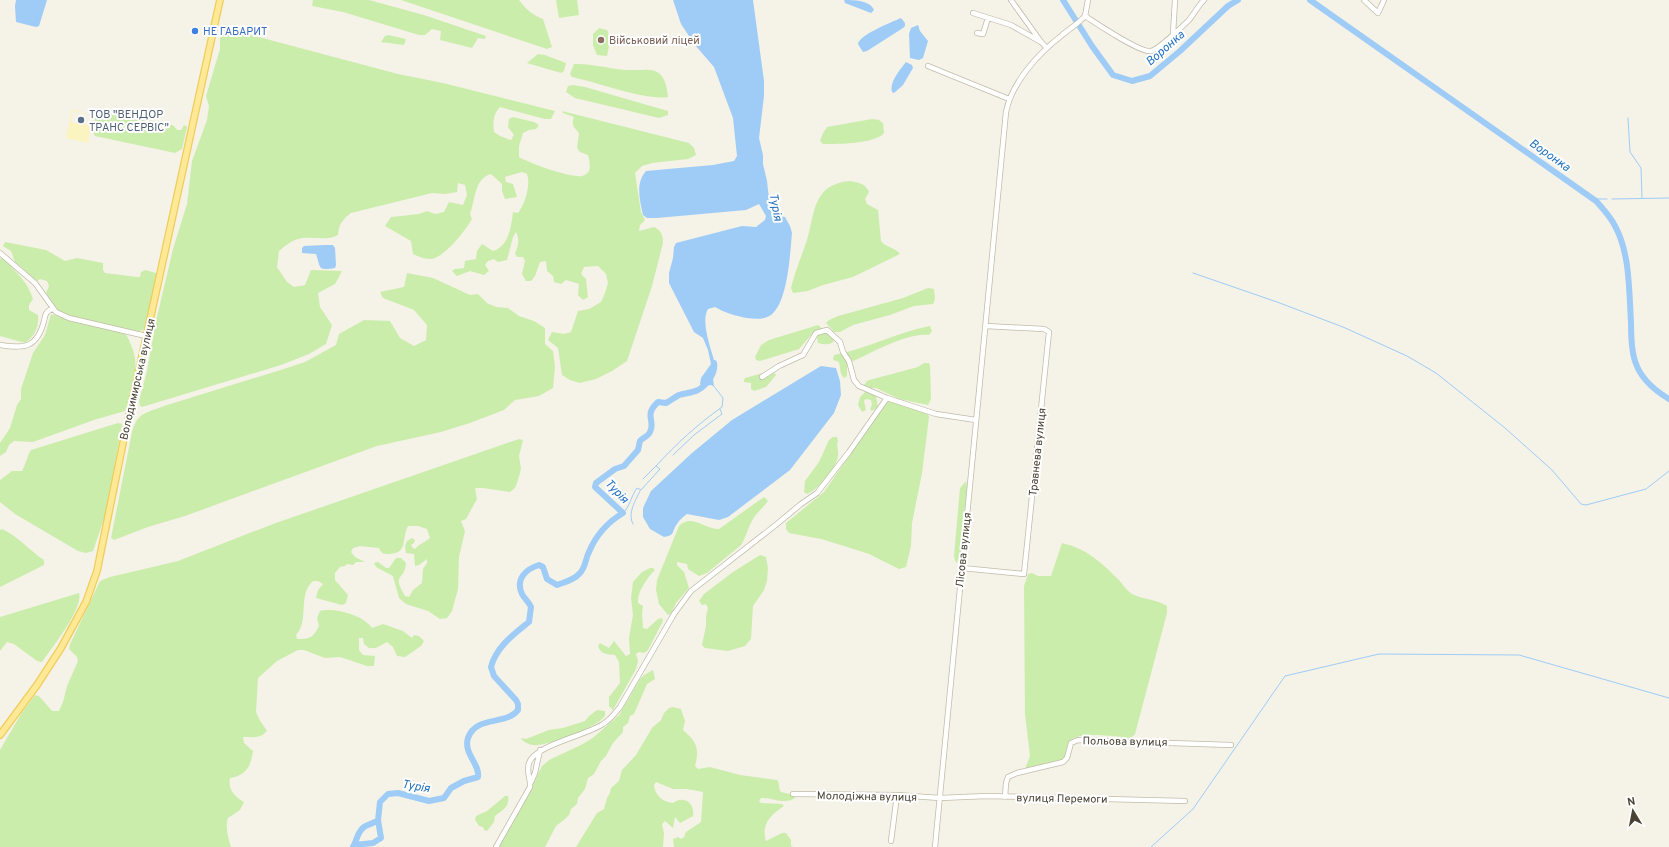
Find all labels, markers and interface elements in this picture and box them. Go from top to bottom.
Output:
place label: НЕ ГАБАРИТ [203,25,267,39]
marker: НЕ ГАБАРИТ [190,26,200,36]
water label: Воронка [1143,27,1189,70]
place label: Військовий ліцей [609,34,700,48]
marker: Військовий ліцей [596,35,606,45]
place label: ТОВ "ВЕНДОР ТРАНС СЕРВІС" [89,108,169,135]
marker: ТОВ "ВЕНДОР ТРАНС СЕРВІС" [76,115,86,125]
water label: Воронка [1526,136,1574,176]
water label: Турія [764,192,786,223]
street label: Володимирська вулиця [117,317,159,441]
street label: Травнева вулиця [1026,407,1050,497]
water label: Турія [601,476,632,508]
street label: Лісова вулиця [953,512,975,588]
street label: Польова вулиця [1082,734,1168,750]
water label: Турія [401,777,432,797]
street label: Молодіжна вулиця [817,789,917,805]
street label: вулиця Перемоги [1016,791,1108,807]
north arrow [1613,791,1653,831]
text: N [1626,795,1637,810]

